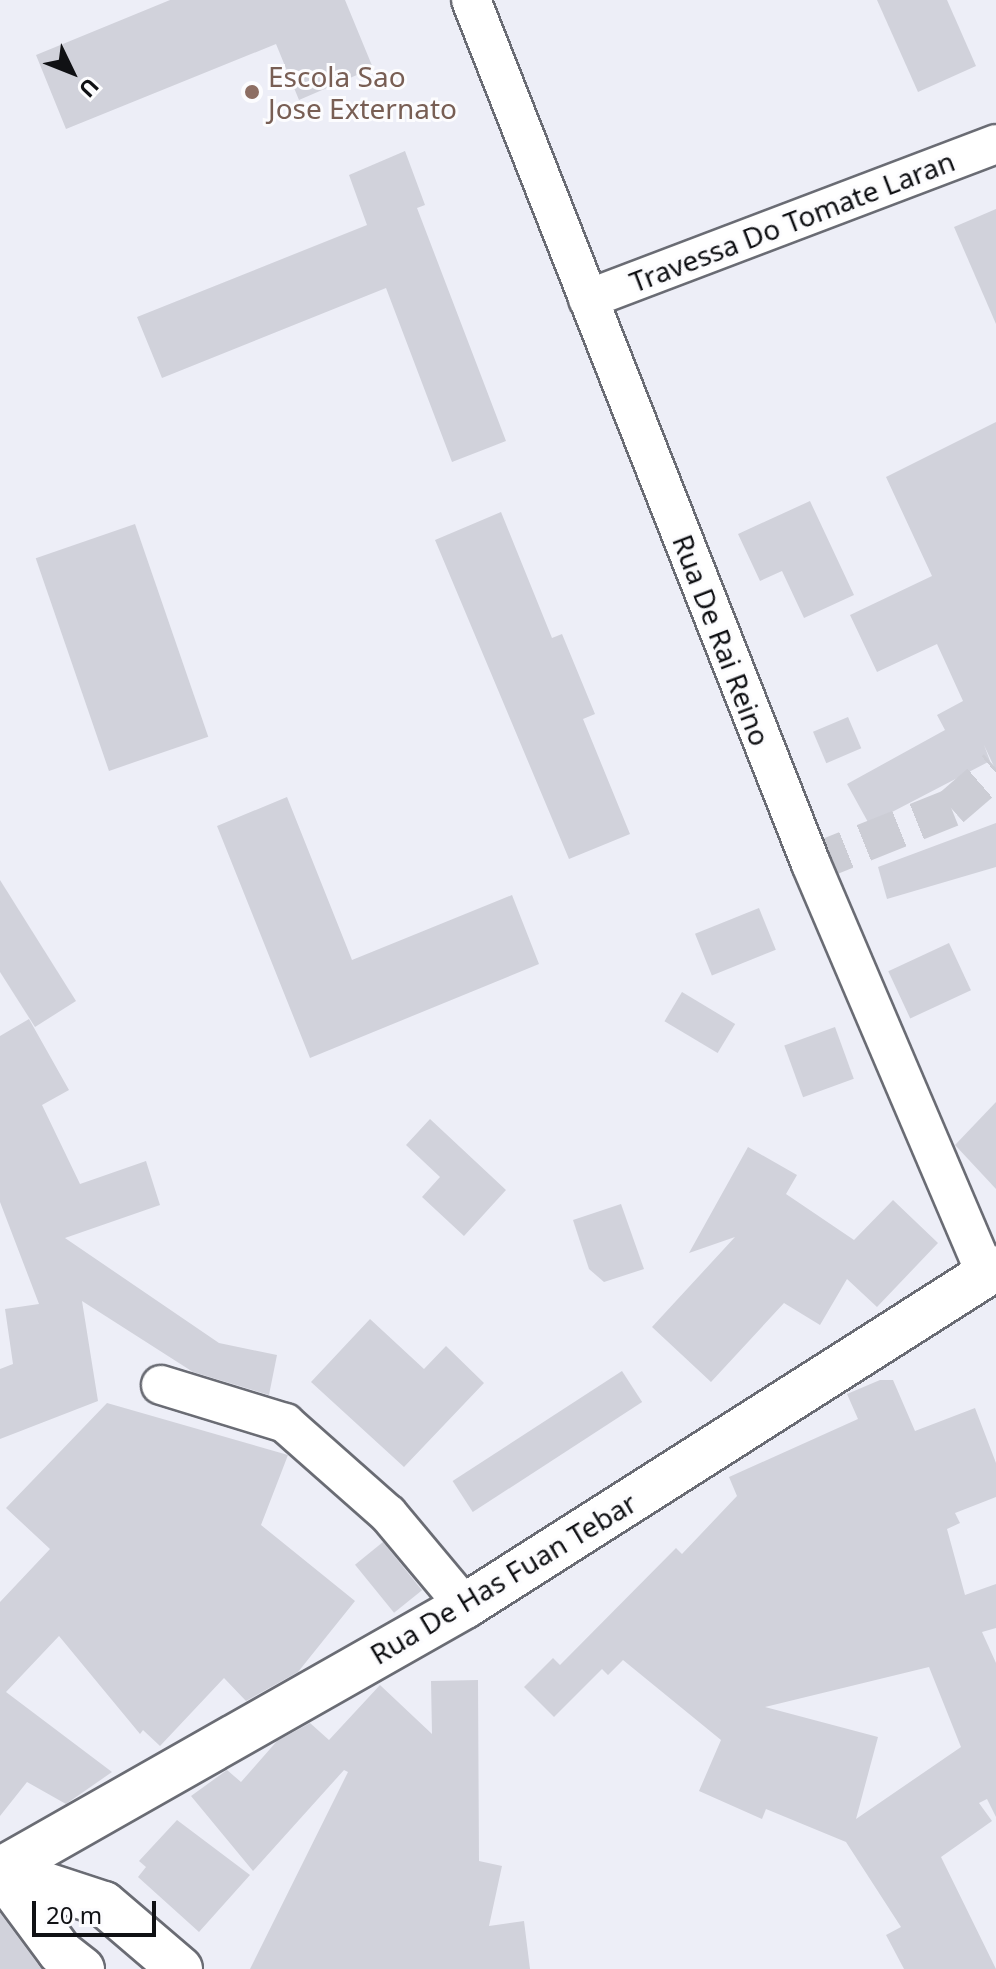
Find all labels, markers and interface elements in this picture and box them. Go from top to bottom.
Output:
north arrow [32,32,112,112]
place label: Escola Sao Jose Externato [268,59,457,125]
text: U [73,72,106,105]
marker: Escola Sao Jose Externato [243,83,261,101]
street label: Travessa Do Tomate Laran [625,143,959,299]
street label: Rua De Rai Reino [666,530,778,750]
street label: Rua De Has Fuan Tebar [364,1485,642,1671]
scale bar [36,1885,160,1935]
text: 20 m [46,1898,102,1931]

